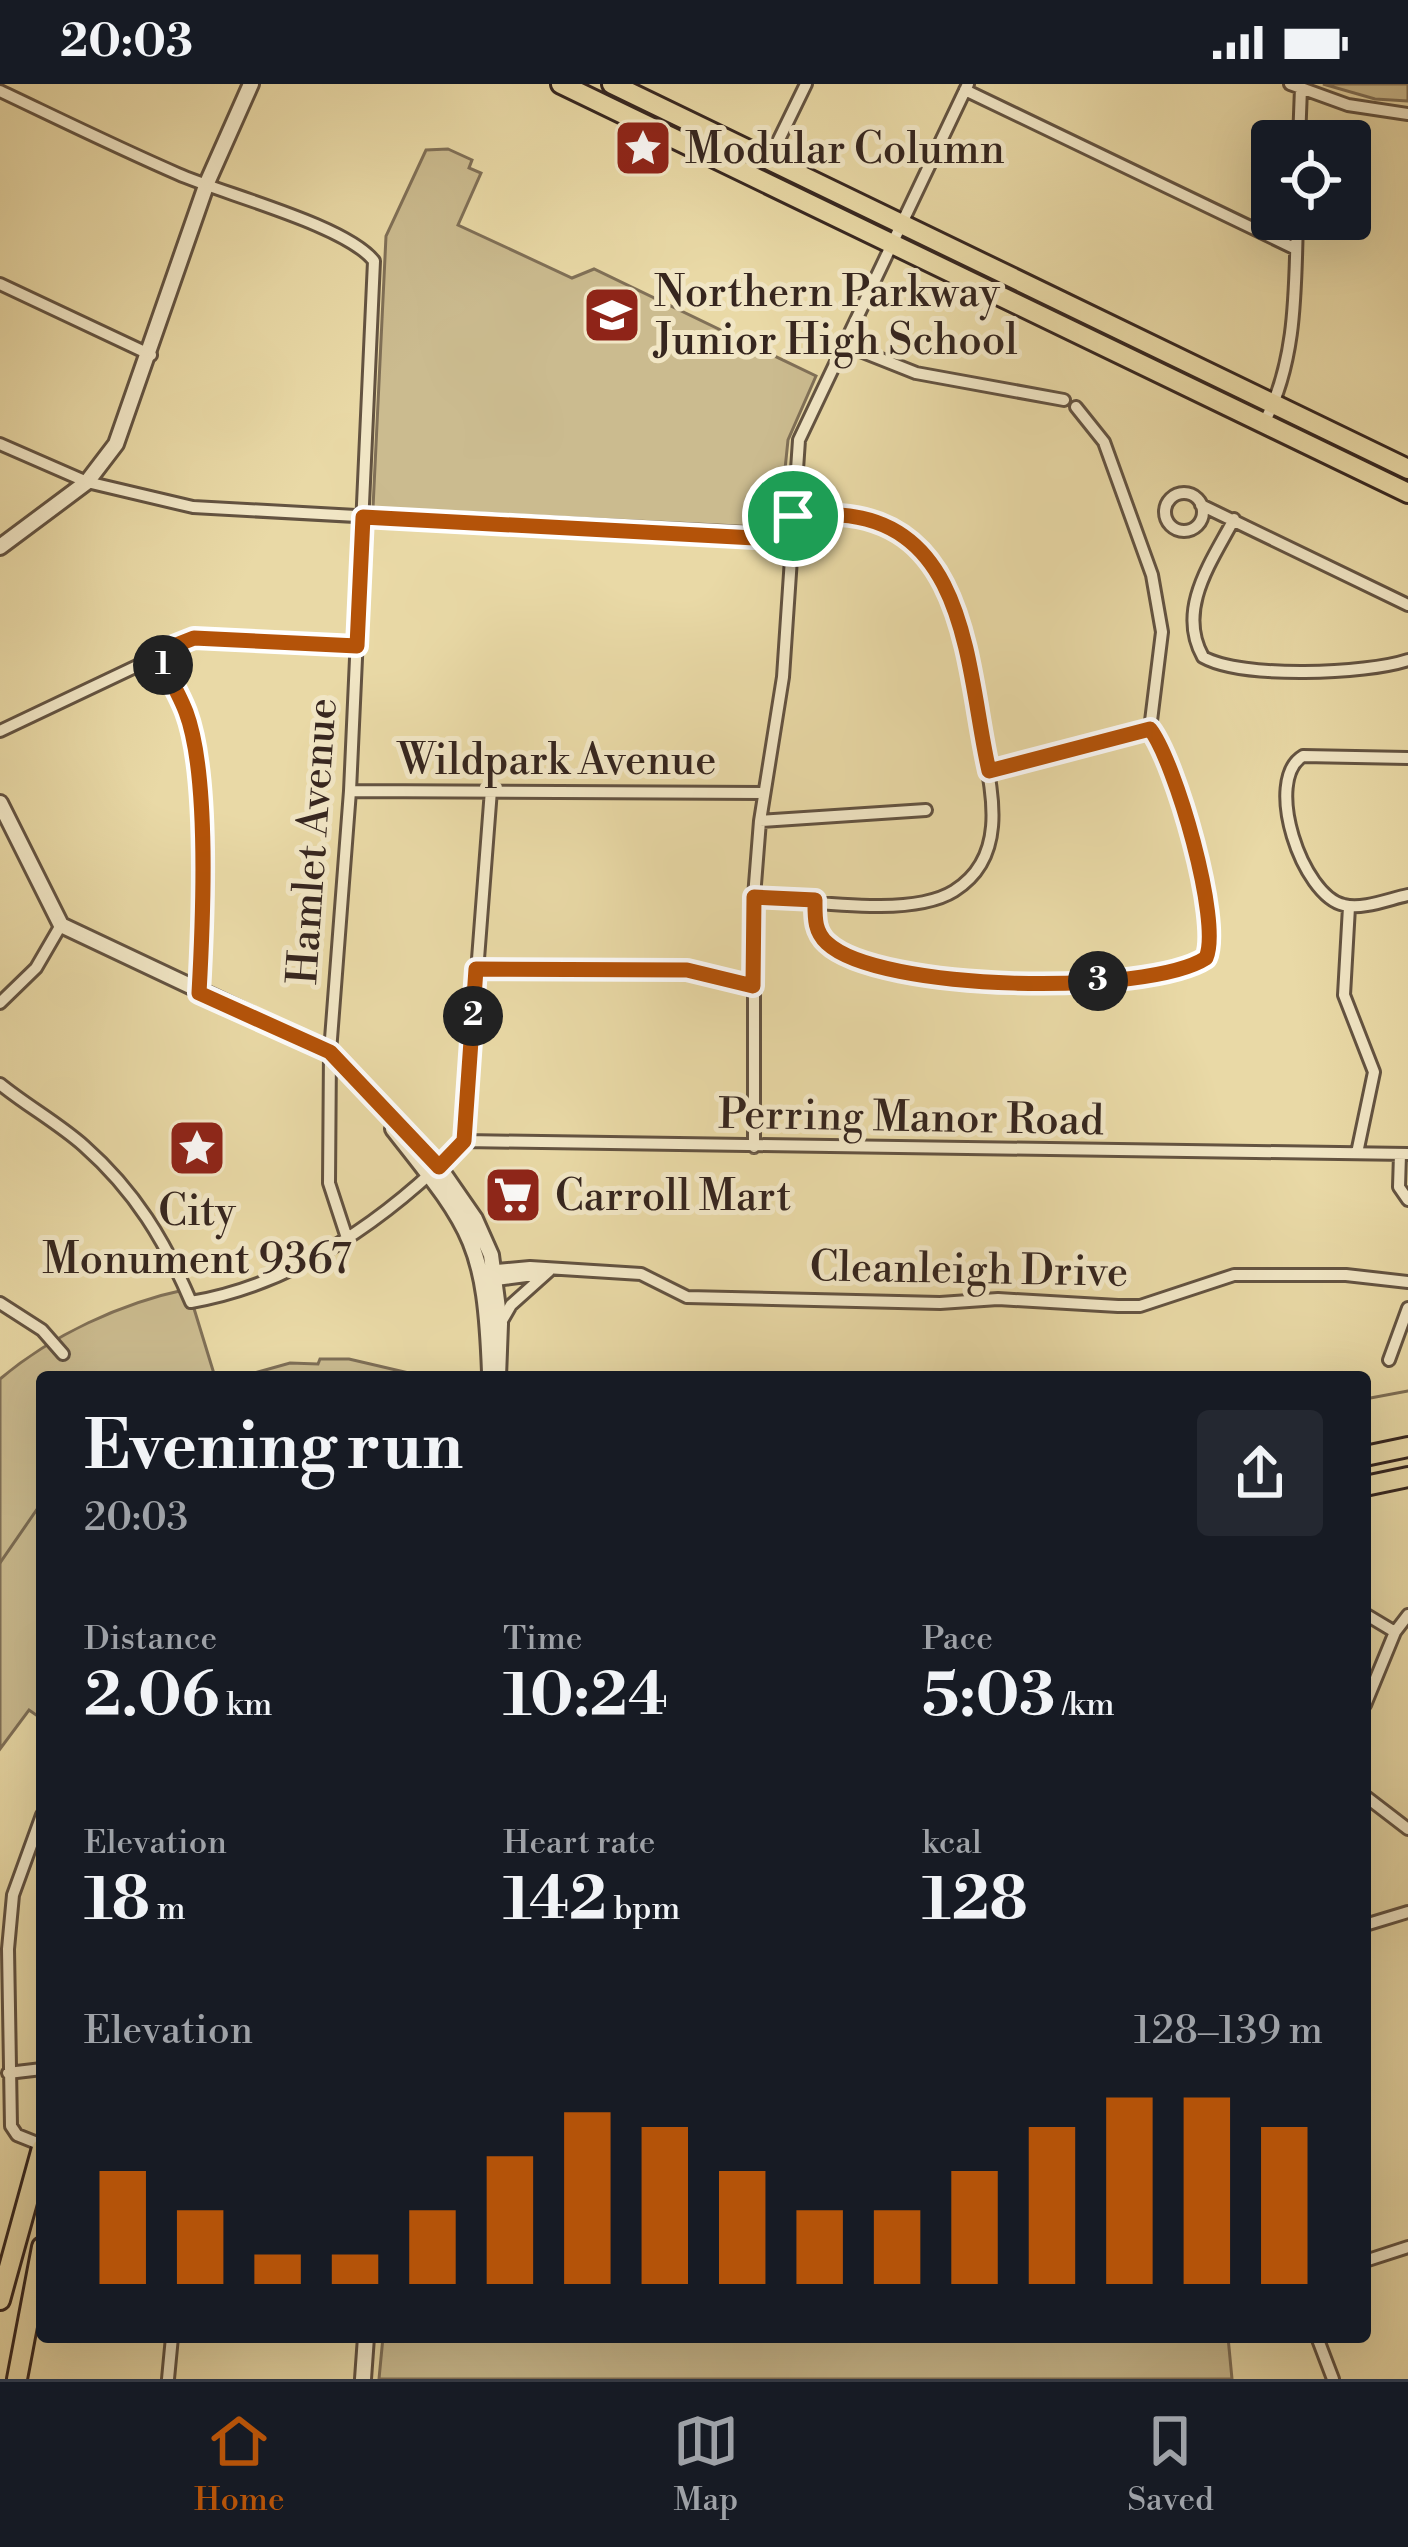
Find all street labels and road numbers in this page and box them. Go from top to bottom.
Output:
street label: Hamlet Avenue [277,696,350,986]
street label: Wildpark Avenue [396,735,716,788]
street label: Perring Manor Road [718,1089,1104,1149]
street label: Cleanleigh Drive [809,1241,1129,1301]

